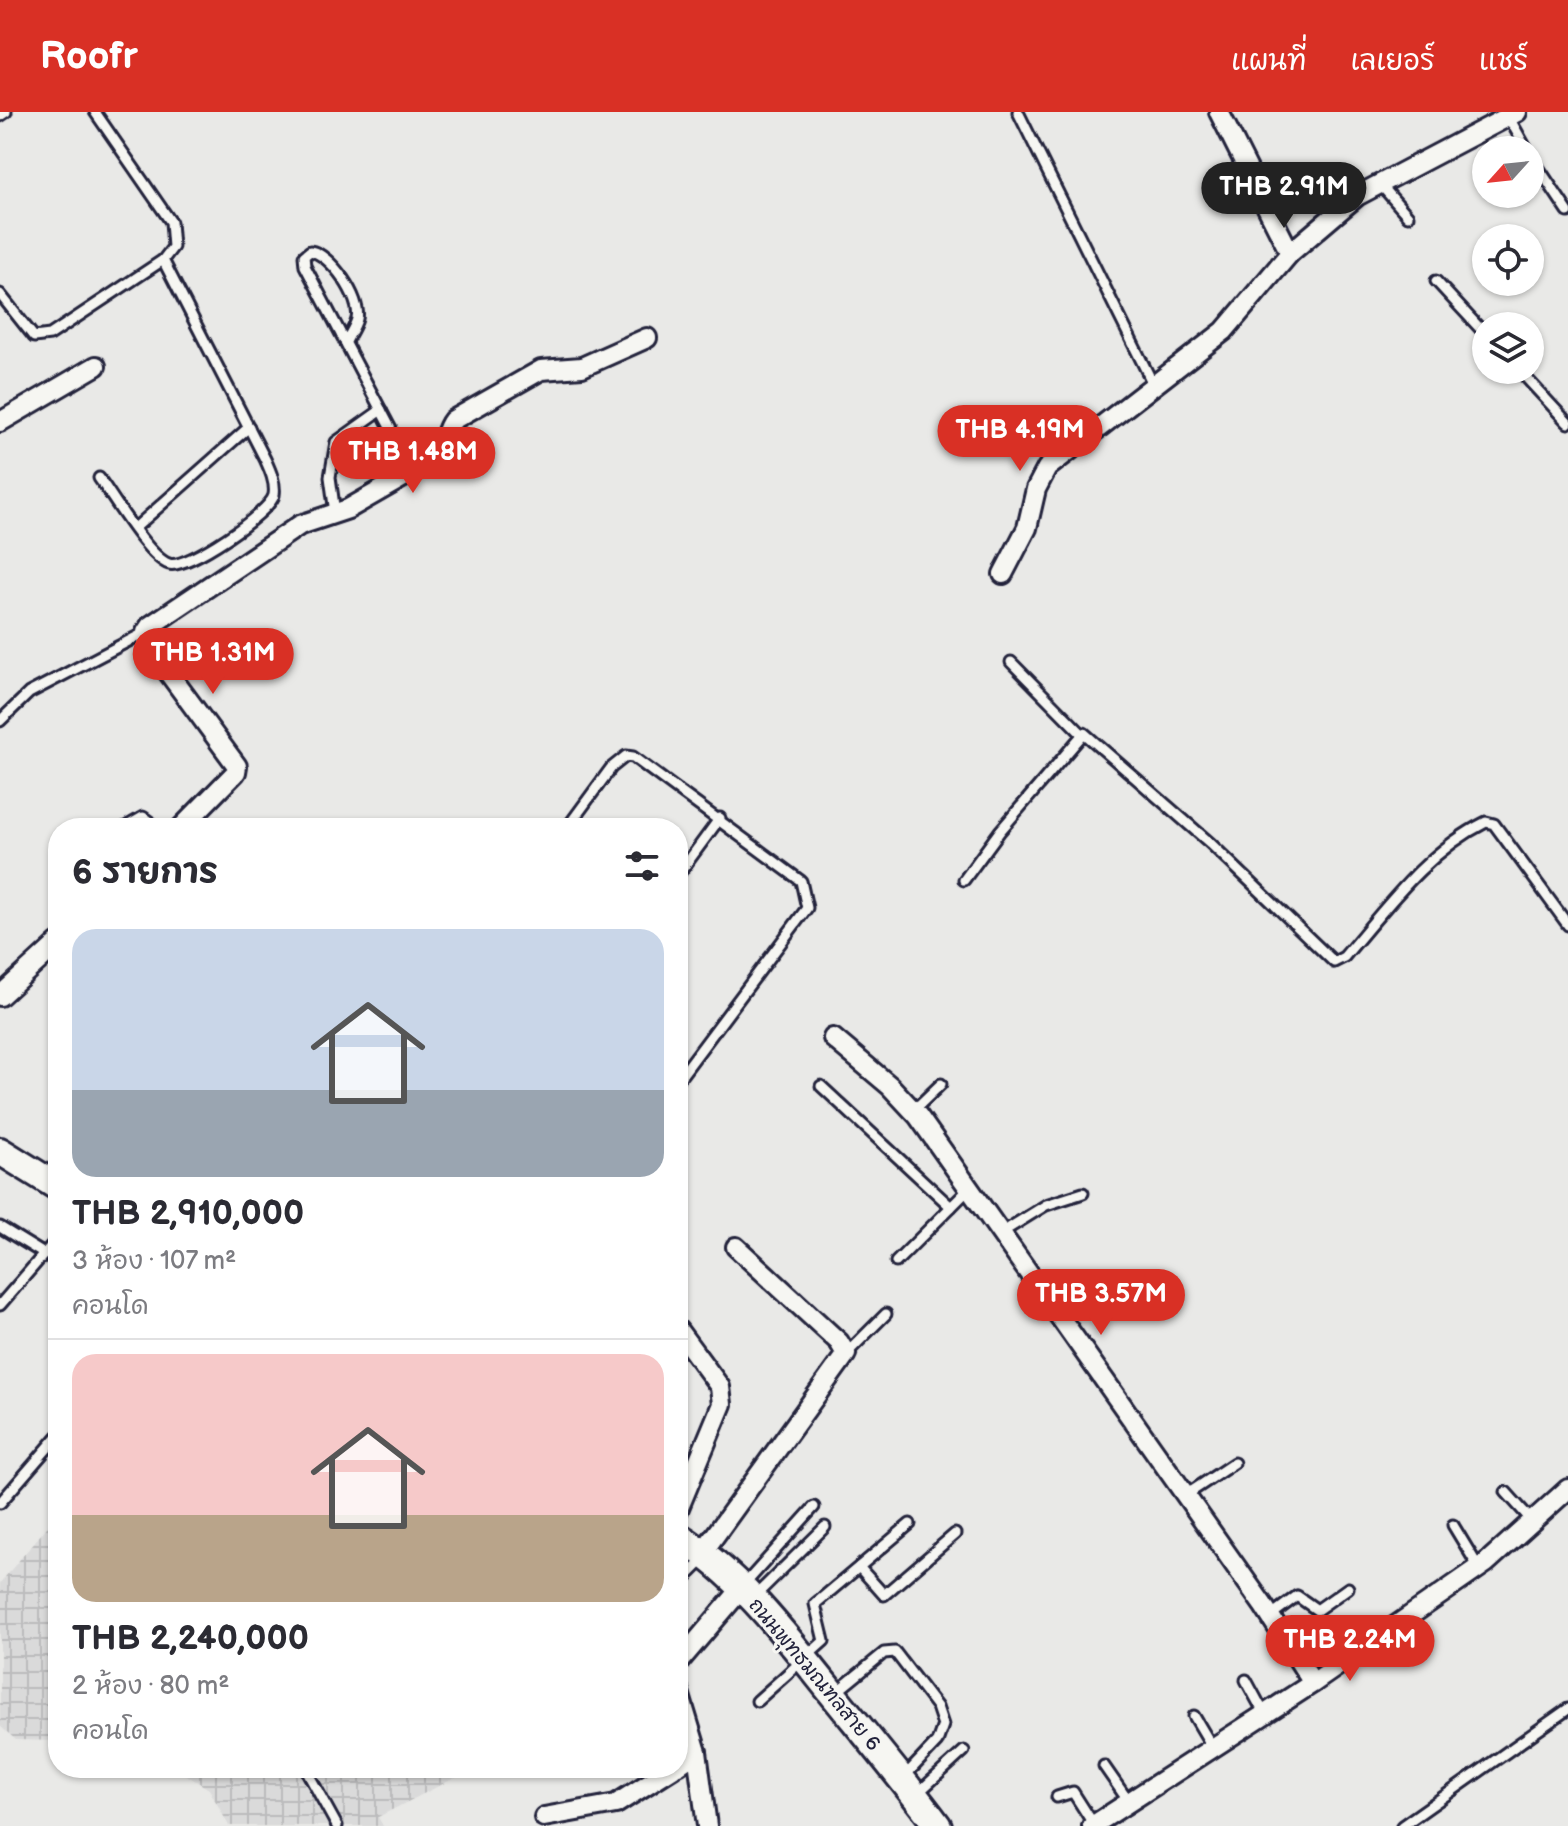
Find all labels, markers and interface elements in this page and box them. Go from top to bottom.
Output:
text: Roofr [40,34,138,79]
text: แผนที่ [1231,45,1306,78]
text: เลเยอร์ [1350,45,1435,78]
text: แชร์ [1479,45,1528,78]
north arrow [1472,136,1544,208]
map controls [1472,136,1544,384]
pin: THB 2.91M [1192,162,1376,230]
text: THB 2.91M [1219,172,1349,203]
button: locate [1472,224,1544,296]
button: layers [1472,312,1544,384]
pin: THB 4.19M [928,405,1112,473]
text: THB 4.19M [955,415,1085,446]
pin: THB 1.48M [321,427,505,495]
text: THB 1.48M [348,437,478,468]
pin: THB 1.31M [121,628,305,696]
text: THB 1.31M [151,638,275,669]
icon: filters [620,844,664,888]
text: 6 รายการ [72,852,218,893]
icon: home [296,981,440,1125]
text: THB 2,910,000 [72,1193,304,1234]
text: 3 ห้อง · 107 m² [72,1246,236,1277]
pin: THB 3.57M [1009,1269,1193,1337]
text: THB 3.57M [1035,1279,1167,1310]
text: คอนโด [72,1291,149,1322]
icon: home [296,1406,440,1550]
street label: ถนนพุทธมณฑลสาย 6 [741,1593,885,1758]
pin: THB 2.24M [1258,1615,1442,1683]
text: THB 2,240,000 [72,1618,309,1659]
text: THB 2.24M [1284,1625,1416,1656]
text: 2 ห้อง · 80 m² [72,1671,230,1702]
text: คอนโด [72,1716,149,1747]

